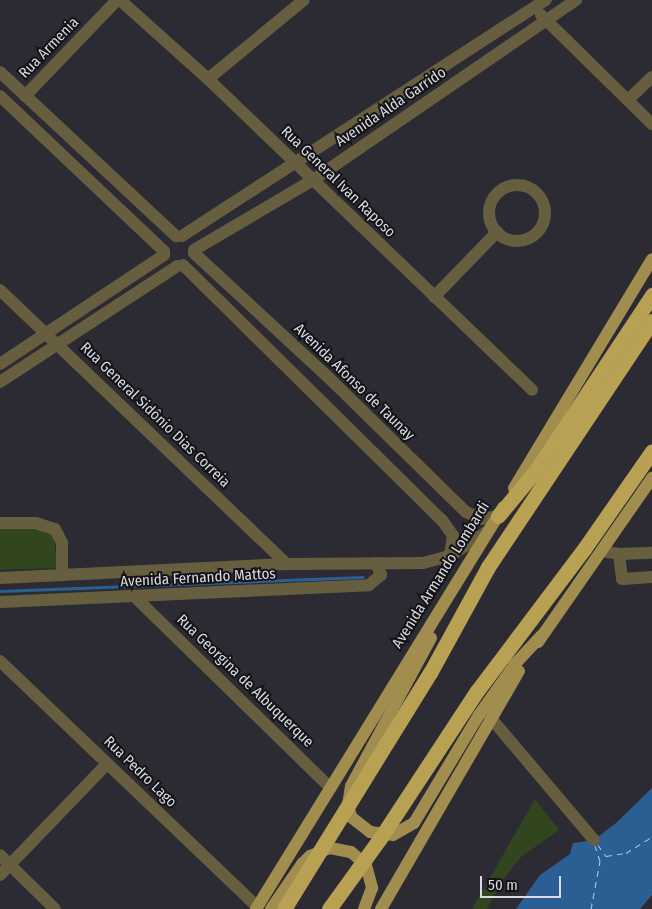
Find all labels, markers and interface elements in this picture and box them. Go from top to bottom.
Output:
street label: Rua Armenia [15,14,83,82]
street label: Avenida Alda Garrido [332,63,450,151]
street label: Rua General Ivan Raposo [277,123,399,241]
street label: Avenida Afonso de Taunay [290,320,418,444]
street label: Rua General Sidônio Dias Correia [76,339,234,491]
street label: Avenida Armando Lombardi [388,498,494,652]
street label: Avenida Fernando Mattos [120,565,276,591]
street label: Rua Georgina de Albuquerque [173,611,317,751]
street label: Rua Pedro Lago [100,733,180,811]
scale bar [482,866,563,898]
text: 50 m [488,876,518,894]

